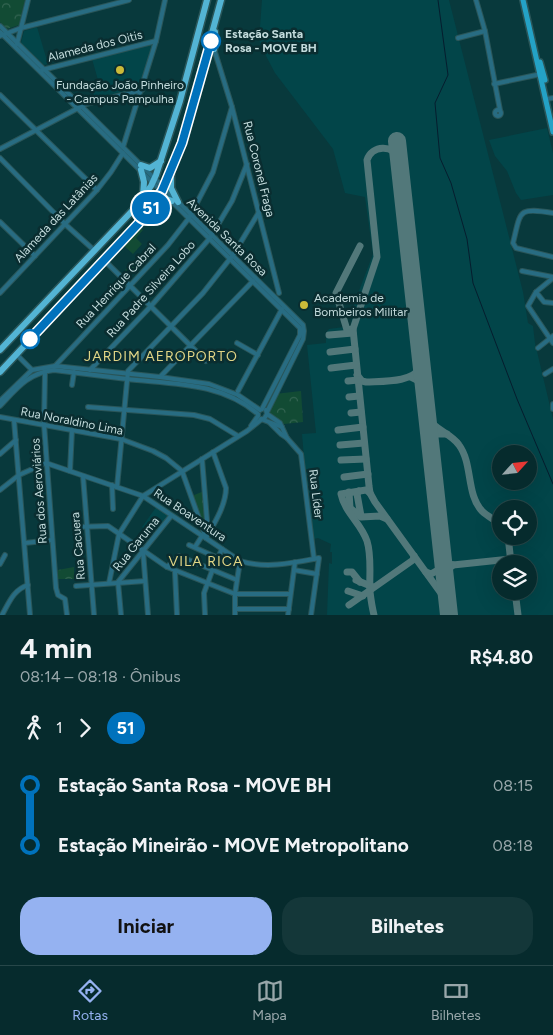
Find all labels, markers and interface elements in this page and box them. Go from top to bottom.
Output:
street label: Alameda dos Oitis [46,27,144,65]
place label: Estação Santa Rosa - MOVE BH [225,27,317,55]
marker: Estação Santa Rosa - MOVE BH [201,31,221,51]
marker: Fundação João Pinheiro - Campus Pampulha [114,64,126,76]
place label: Fundação João Pinheiro - Campus Pampulha [56,78,184,106]
street label: Rua Coronel Fraga [240,120,278,218]
street label: Alameda das Latânias [11,171,101,265]
line badge: 51 [128,192,174,224]
street label: Avenida Santa Rosa [184,195,270,279]
text: 51 [142,197,160,219]
street label: Rua Padre Silveira Lobo [104,238,198,340]
street label: Rua Henrique Cabral [73,241,159,331]
place label: Academia de Bombeiros Militar [314,291,408,319]
marker: Academia de Bombeiros Militar [298,299,310,311]
unlabelled marker [20,329,40,349]
district label: JARDIM AEROPORTO [84,348,238,365]
street label: Rua Noraldino Lima [20,404,124,438]
street label: Rua dos Aeroviários [28,437,50,544]
north arrow [492,445,538,490]
map controls [492,445,537,600]
street label: Rua Líder [306,468,326,520]
street label: Rua Boaventura [151,486,229,544]
button: locate [492,500,537,545]
street label: Rua Cacuera [68,512,88,580]
street label: Rua Garuma [110,514,162,574]
district label: VILA RICA [169,553,243,570]
button: layers [492,555,537,600]
text: 4 min [20,631,92,665]
text: R$4.80 [470,646,533,669]
text: 08:14 – 08:18 · Ônibus [20,667,181,686]
icon: walk [20,714,48,742]
icon: forward [71,714,99,742]
text: 51 [117,717,135,739]
text: 1 [56,718,63,737]
text: Estação Santa Rosa - MOVE BH [58,774,331,797]
text: 08:15 [493,776,533,795]
text: Estação Mineirão - MOVE Metropolitano [58,834,409,857]
text: 08:18 [492,836,533,855]
button: Iniciar [20,897,272,955]
button: Bilhetes [282,897,533,955]
tab: Rotas [72,977,108,1024]
tab: Mapa [252,977,287,1024]
tab: Bilhetes [431,977,481,1024]

